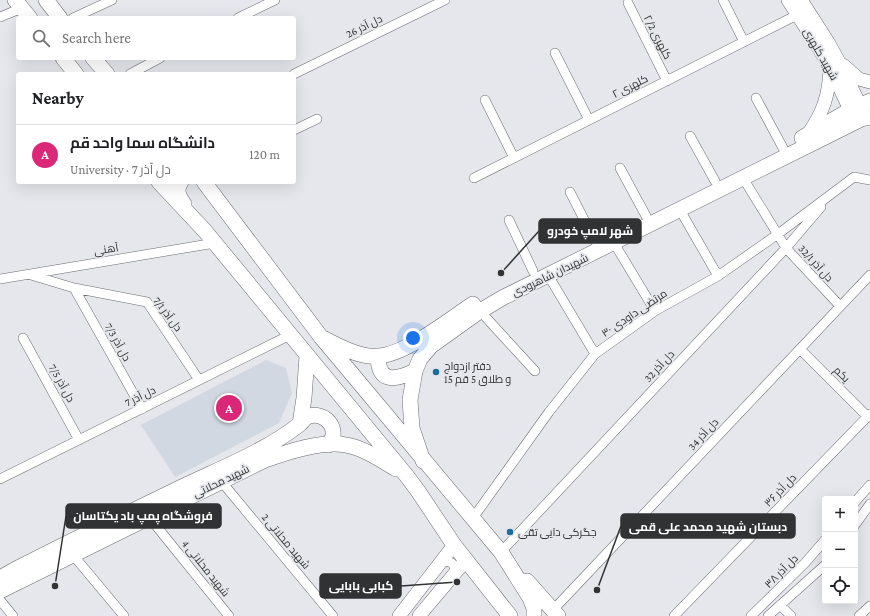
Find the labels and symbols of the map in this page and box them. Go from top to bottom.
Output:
street label: دل آذر 26 [344,12,384,41]
street label: کلهری ۲/2 [641,13,674,62]
street label: شهید کلهری [800,26,841,83]
street label: کلهری ۲ [610,72,650,101]
callout: شهر لامپ خودرو [539,219,641,243]
text: شهر لامپ خودرو [547,224,633,240]
street label: آهنی [93,241,119,258]
street label: دل آذر 32/1 [796,242,836,285]
street label: شهیدان شاهرودی [510,251,591,300]
street label: ۳۰ مرتضی داودی [599,287,669,340]
street label: دل آذر 7/1 [150,295,185,334]
street label: دل آذر 7/3 [102,321,133,364]
your location [403,328,423,348]
street label: دل آذر 32 [642,348,677,385]
place label: دفتر ازدواج 15 و طلاق 5 قم [444,360,511,387]
street label: دل آذر 7/5 [46,362,77,405]
street label: یکم [830,364,852,386]
marker: دفتر ازدواج 15 و طلاق 5 قم [431,367,441,377]
street label: دل آذر 7 [123,383,158,410]
pin: A [216,393,242,423]
street label: دل آذر 34 [685,416,721,453]
street label: شهید محلاتی [191,462,252,501]
street label: دل آذر ۳۶ [762,471,799,509]
callout: فروشگاه پمپ باد یکتاسان [66,504,221,528]
text: فروشگاه پمپ باد یکتاسان [73,509,213,525]
street label: شهید محلاتی 2 [259,511,313,572]
callout: دبستان شهید محمد علی قمی [621,514,795,538]
text: دبستان شهید محمد علی قمی [629,520,787,535]
place label: جگرکی دایی تقی [518,526,597,539]
marker: جگرکی دایی تقی [505,527,515,537]
street label: شهید محلاتی 4 [179,537,232,599]
street label: دل آذر ۳۸ [762,552,801,591]
callout: کبابی بابایی [320,574,401,598]
text: کبابی بابایی [329,579,393,594]

